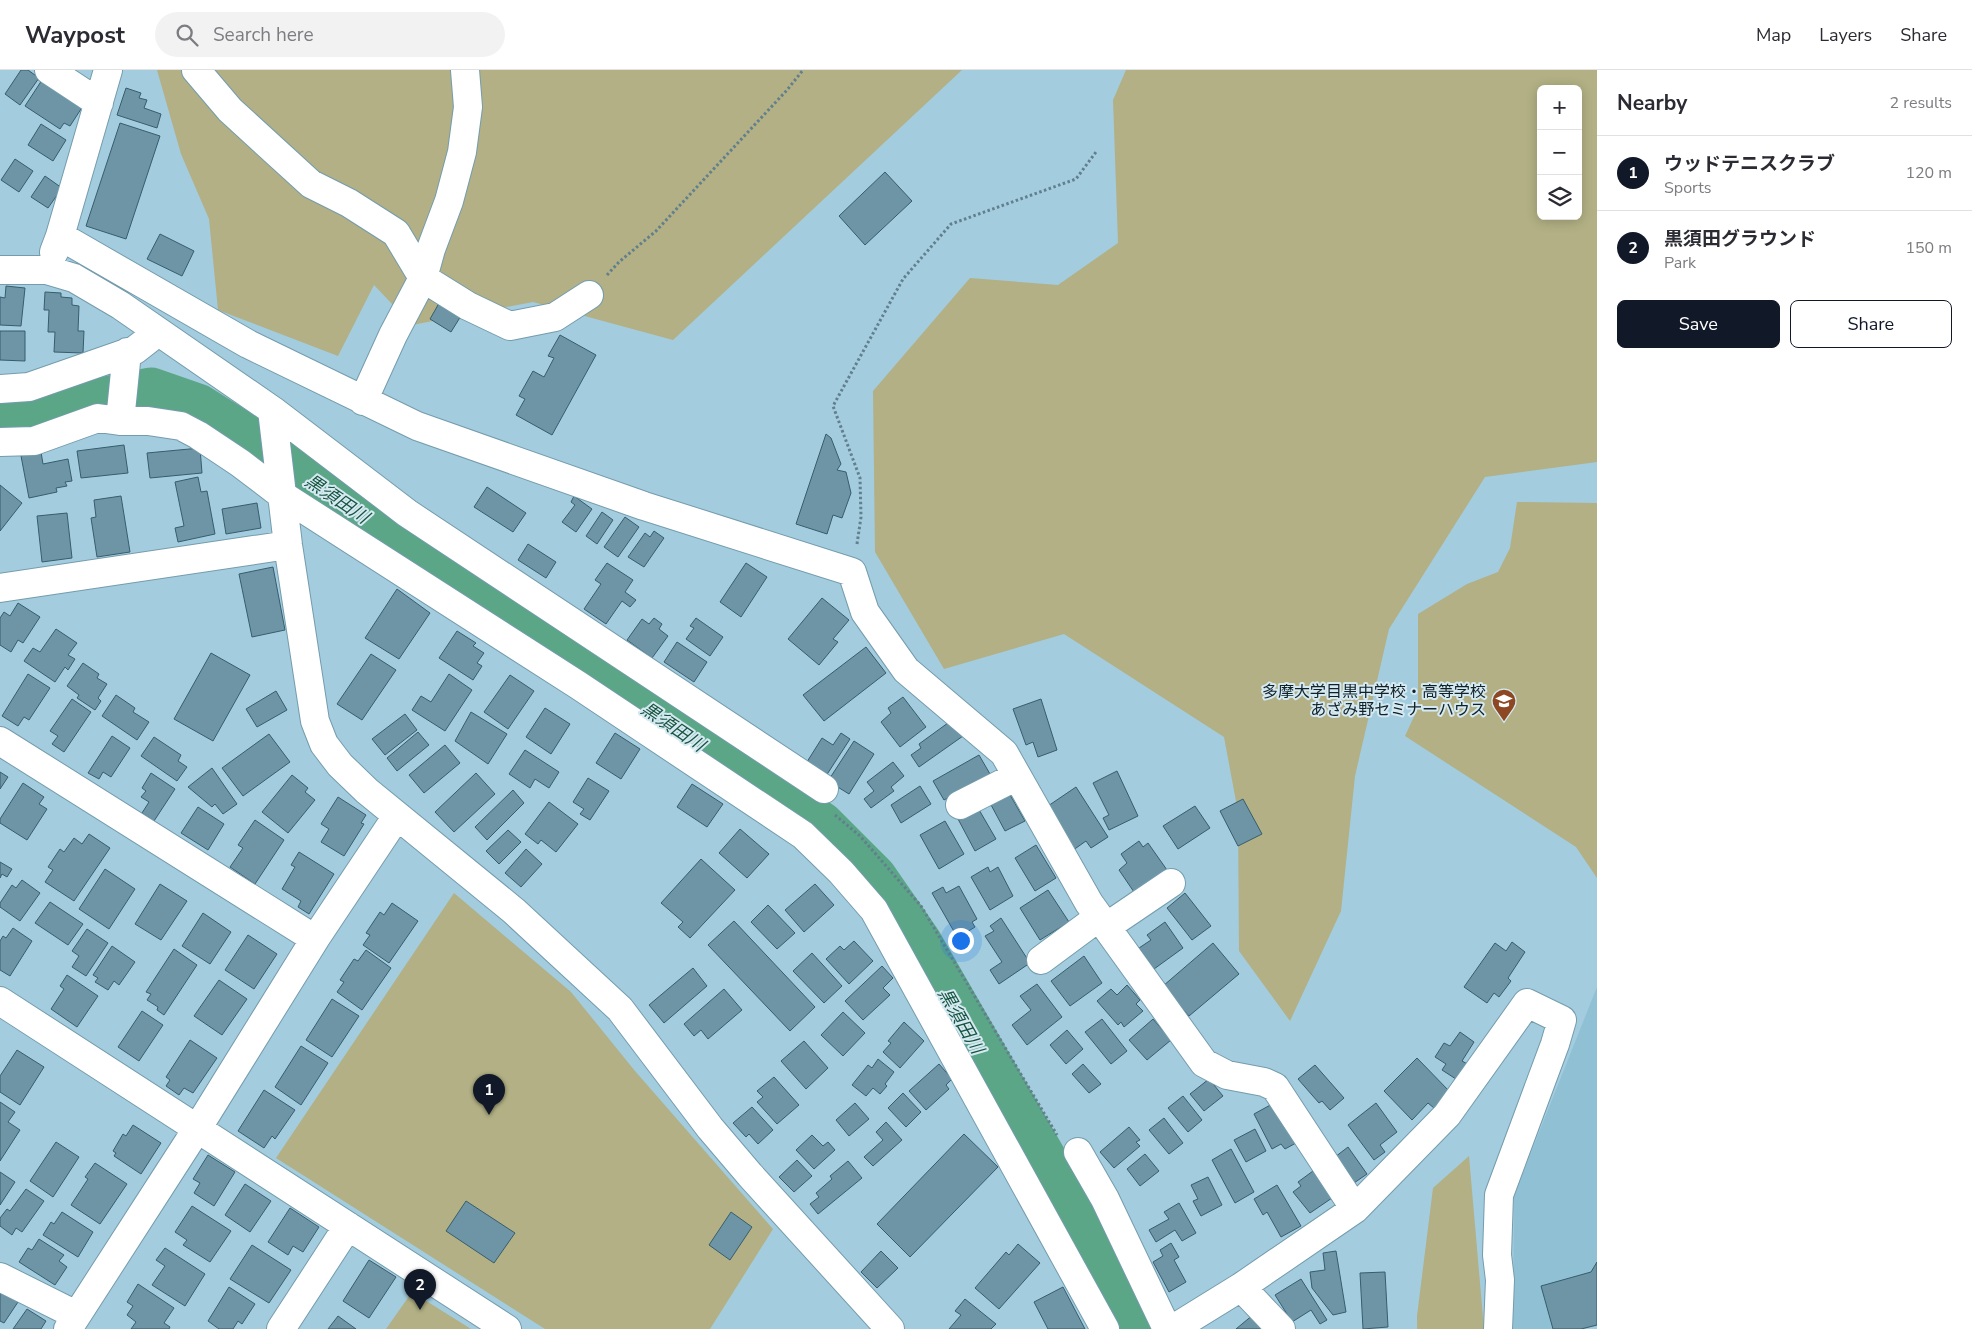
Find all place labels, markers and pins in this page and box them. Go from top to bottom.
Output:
place label: 多摩大学目黒中学校・高等学校 あざみ野セミナーハウス [1262,681,1486,721]
school or university icon: 多摩大学目黒中学校・高等学校 あざみ野セミナーハウス [1491,688,1517,722]
pin: 1 [473,1074,505,1115]
pin: 2 [404,1269,436,1310]

